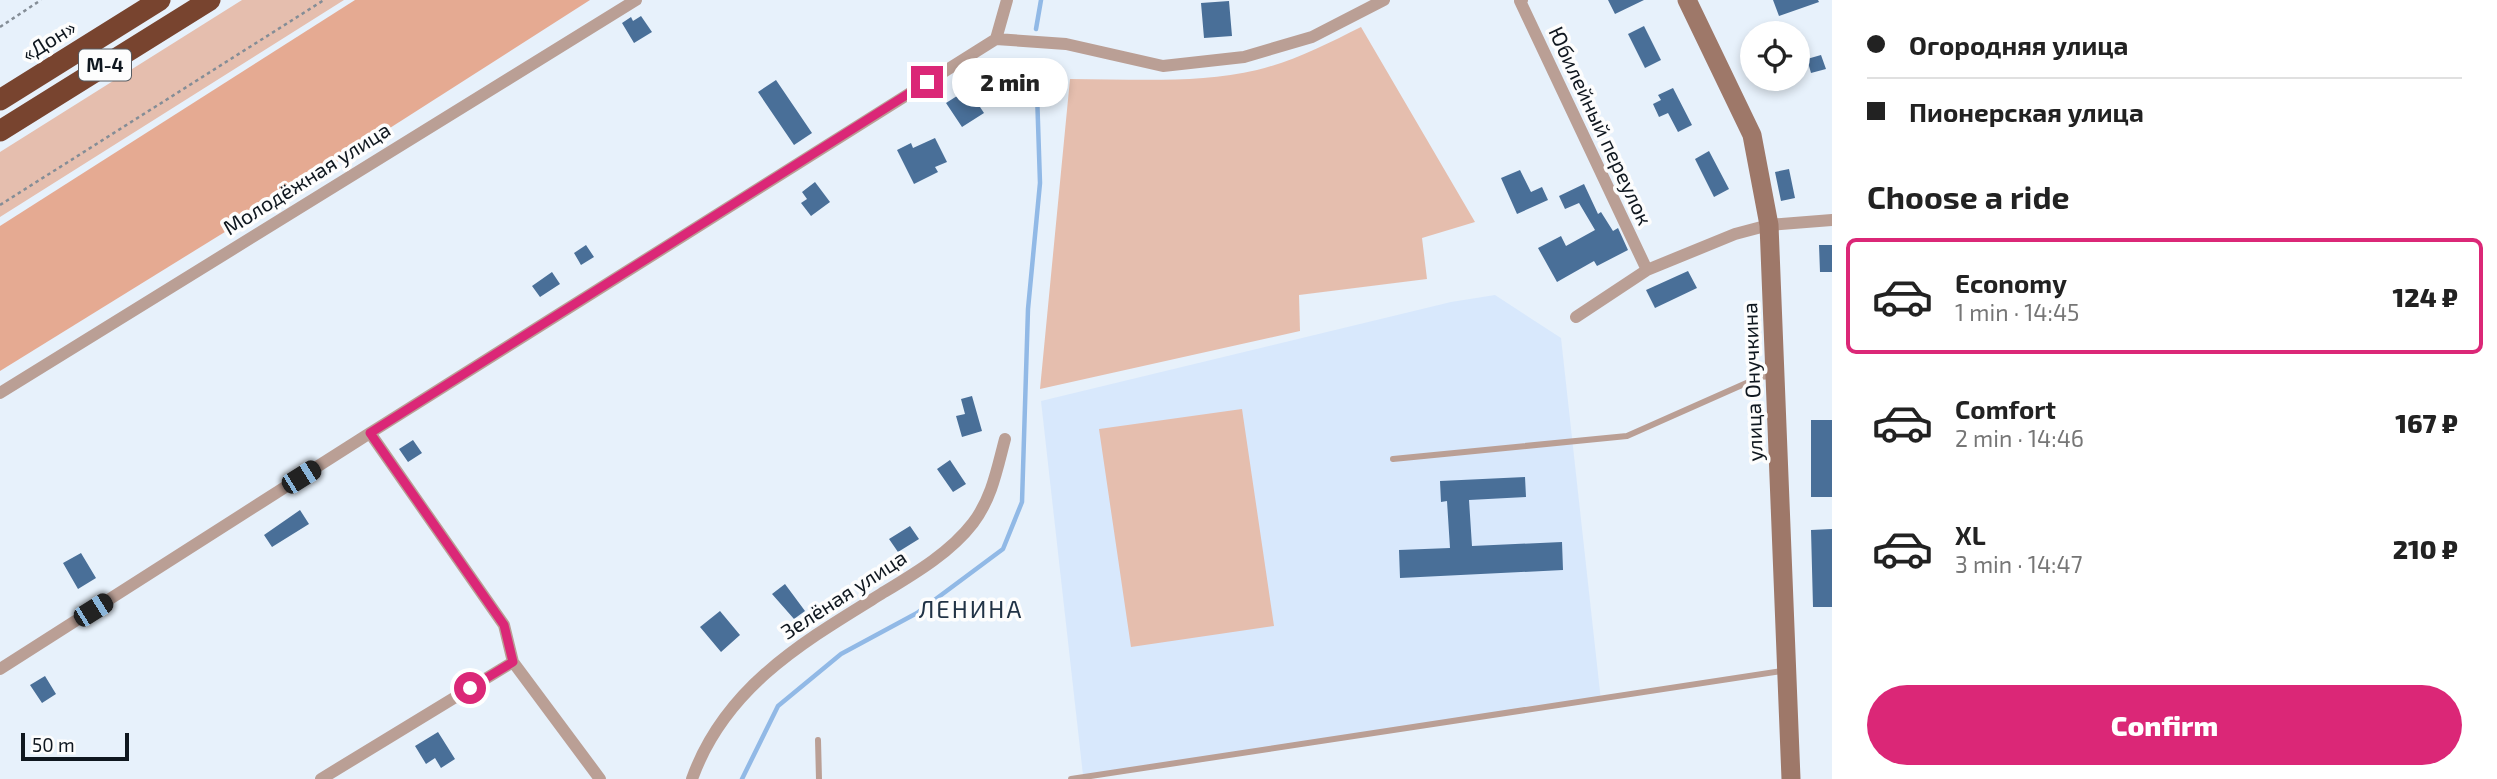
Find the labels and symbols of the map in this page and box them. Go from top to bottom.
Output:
street label: «Дон» [17,13,80,66]
street label: Юбилейный переулок [1543,22,1658,229]
road number: М-4 [79,50,131,80]
callout: 2 min [951,57,1067,106]
route end [911,66,943,98]
street label: Молодёжная улица [218,116,395,240]
street label: улица Онучкина [1736,302,1768,462]
car [278,457,325,497]
street label: Зелёная улица [776,544,911,644]
car [70,590,117,630]
district label: ЛЕНИНА [919,594,1023,623]
route start [454,672,486,704]
scale bar [21,730,130,762]

